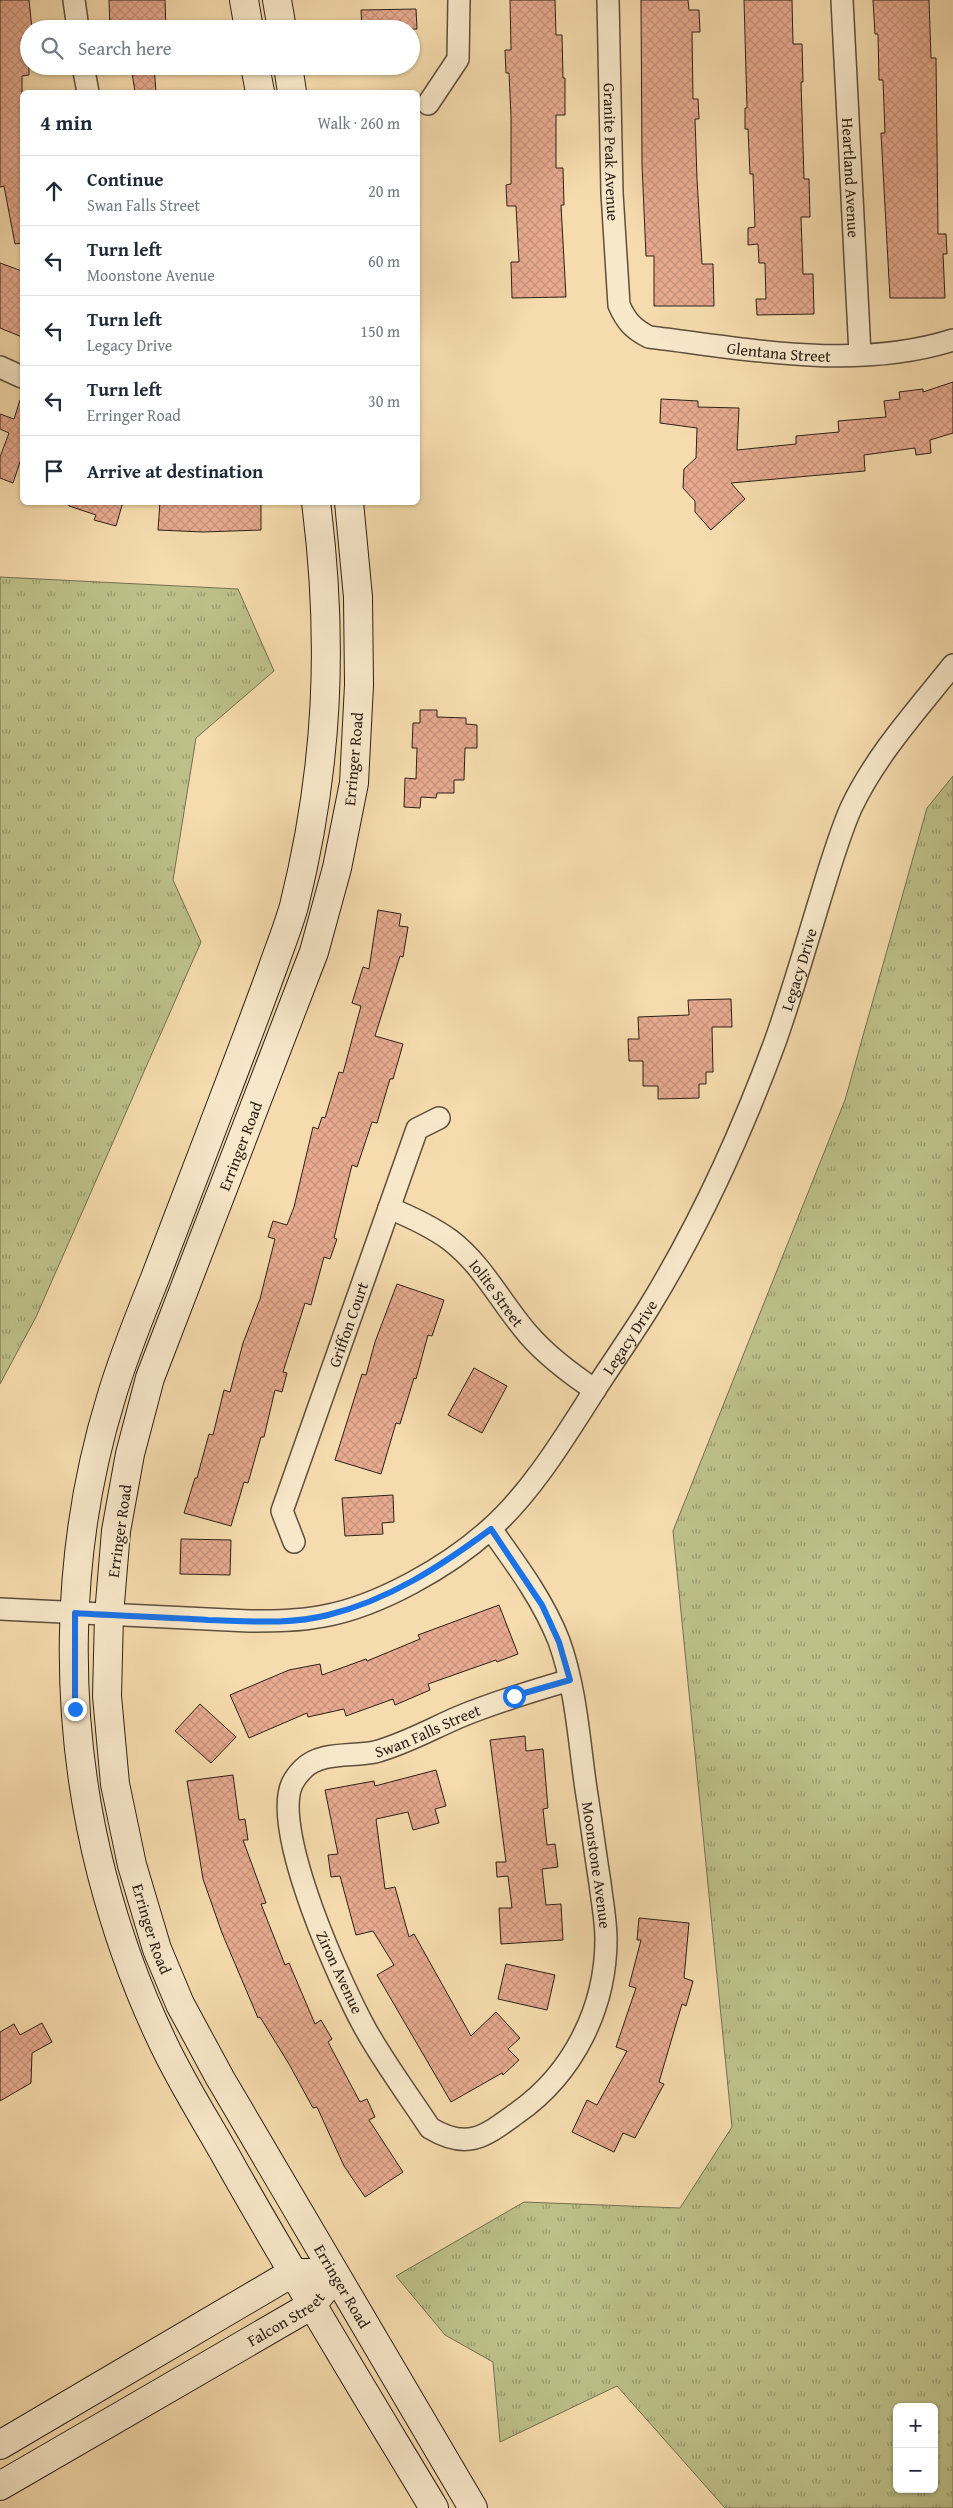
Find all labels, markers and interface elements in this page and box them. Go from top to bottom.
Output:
search box [20,20,420,75]
icon: search [38,34,66,62]
text: Search here [78,34,172,62]
street label: Granite Peak Avenue [598,83,626,222]
text: 4 min [40,107,92,138]
text: Walk · 260 m [317,111,400,135]
street label: Heartland Avenue [836,117,866,238]
text: Continue [87,165,164,193]
icon: ahead [40,177,68,205]
text: 20 m [368,179,400,203]
text: Swan Falls Street [87,193,200,217]
text: Turn left [87,235,162,263]
icon: left [40,247,68,275]
text: 60 m [368,249,400,273]
text: Moonstone Avenue [87,263,215,287]
text: Turn left [87,305,162,333]
icon: left [40,317,68,345]
text: 150 m [360,319,400,343]
text: Legacy Drive [87,333,172,357]
street label: Glentana Street [725,335,831,368]
text: Turn left [87,375,162,403]
icon: left [40,387,68,415]
text: 30 m [368,389,400,413]
text: Erringer Road [87,403,181,427]
icon: arrive [40,457,68,485]
text: Arrive at destination [87,457,263,485]
street label: Erringer Road [337,711,369,807]
street label: Legacy Drive [774,925,823,1014]
street label: Erringer Road [212,1097,268,1194]
street label: Iolite Street [464,1254,530,1332]
street label: Griffon Court [322,1278,374,1371]
street label: Legacy Drive [596,1295,663,1379]
street label: Erringer Road [101,1482,137,1579]
route start [503,1685,526,1708]
route end [64,1698,87,1721]
street label: Swan Falls Street [372,1698,484,1764]
street label: Moonstone Avenue [576,1800,618,1929]
street label: Erringer Road [126,1881,178,1978]
street label: Ziron Avenue [310,1927,370,2017]
street label: Erringer Road [308,2240,377,2333]
street label: Falcon Street [242,2286,330,2352]
map controls [893,2403,938,2493]
button: + [893,2403,938,2448]
button: − [893,2448,938,2493]

